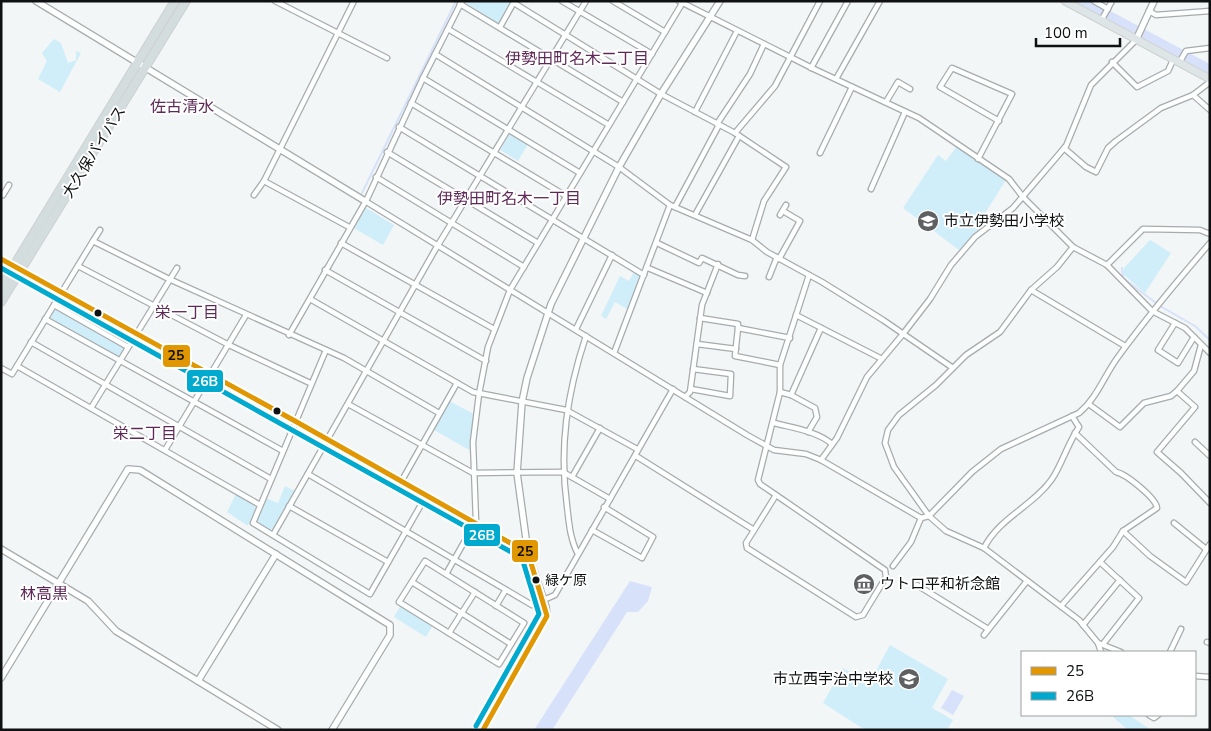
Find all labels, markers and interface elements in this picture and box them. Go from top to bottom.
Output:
scale bar [1036,15,1120,47]
text: 100 m [1044,23,1088,43]
district label: 伊勢田町名木二丁目 [505,48,649,70]
district label: 佐古清水 [150,96,214,118]
street label: 大久保バイパス [58,102,130,202]
district label: 伊勢田町名木一丁目 [437,188,581,210]
school or university icon: 市立伊勢田小学校 [916,209,940,233]
place label: 市立伊勢田小学校 [944,211,1064,231]
district label: 栄一丁目 [155,302,219,324]
unlabelled marker [93,308,103,318]
line badge: 25 [162,344,191,368]
text: 25 [168,346,184,365]
line badge: 26B [186,369,224,393]
text: 26B [192,372,218,391]
unlabelled marker [272,406,282,416]
district label: 栄二丁目 [113,423,177,445]
line badge: 26B [463,523,501,547]
text: 26B [469,526,495,545]
line badge: 25 [511,539,539,563]
text: 25 [517,542,533,561]
place label: 緑ケ原 [545,571,587,590]
museum icon: ウトロ平和祈念館 [852,572,876,596]
place label: ウトロ平和祈念館 [880,574,1000,594]
marker: 緑ケ原 [531,575,541,585]
district label: 林高黒 [20,583,68,605]
legend [1021,651,1196,716]
text: 25 [1066,661,1084,681]
school or university icon: 市立西宇治中学校 [897,667,921,691]
place label: 市立西宇治中学校 [773,669,893,689]
text: 26B [1066,686,1094,706]

